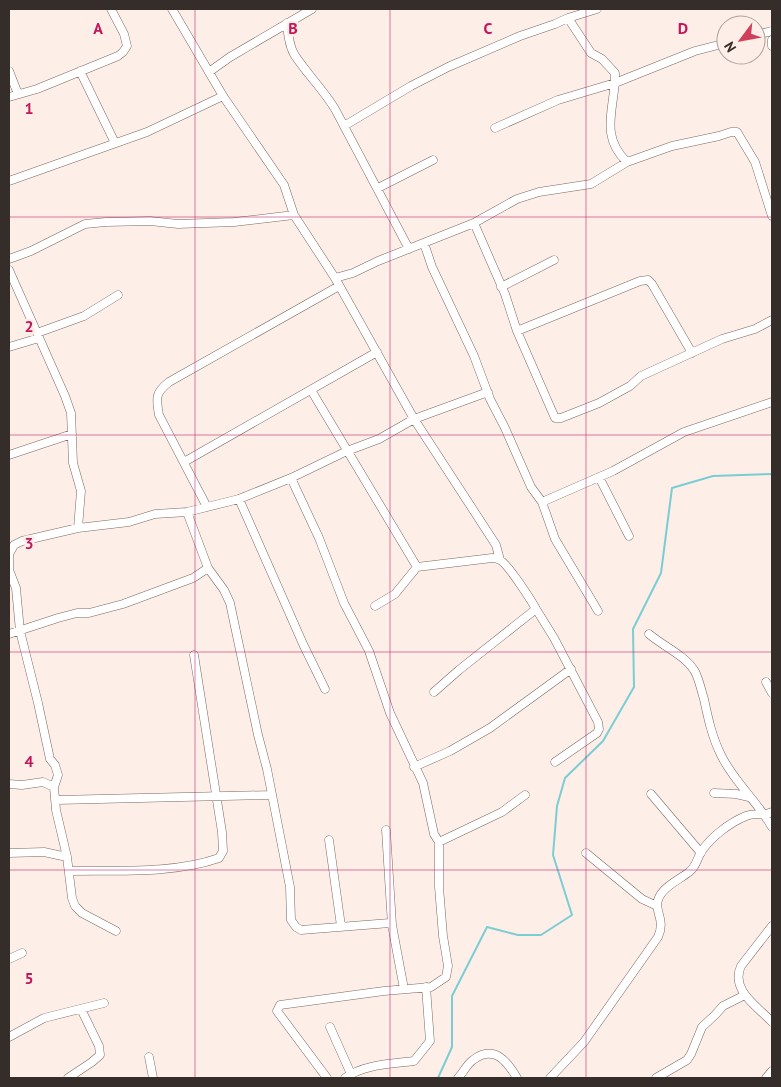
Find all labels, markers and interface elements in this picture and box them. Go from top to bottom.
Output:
north arrow [716,15,766,65]
text: A [93,18,103,38]
text: B [288,18,298,38]
text: C [484,18,493,38]
text: D [678,18,688,38]
text: N [720,38,740,56]
text: 1 [24,98,34,118]
text: 2 [24,316,34,336]
text: 3 [24,533,34,553]
text: 4 [24,751,34,771]
text: 5 [24,968,34,988]

